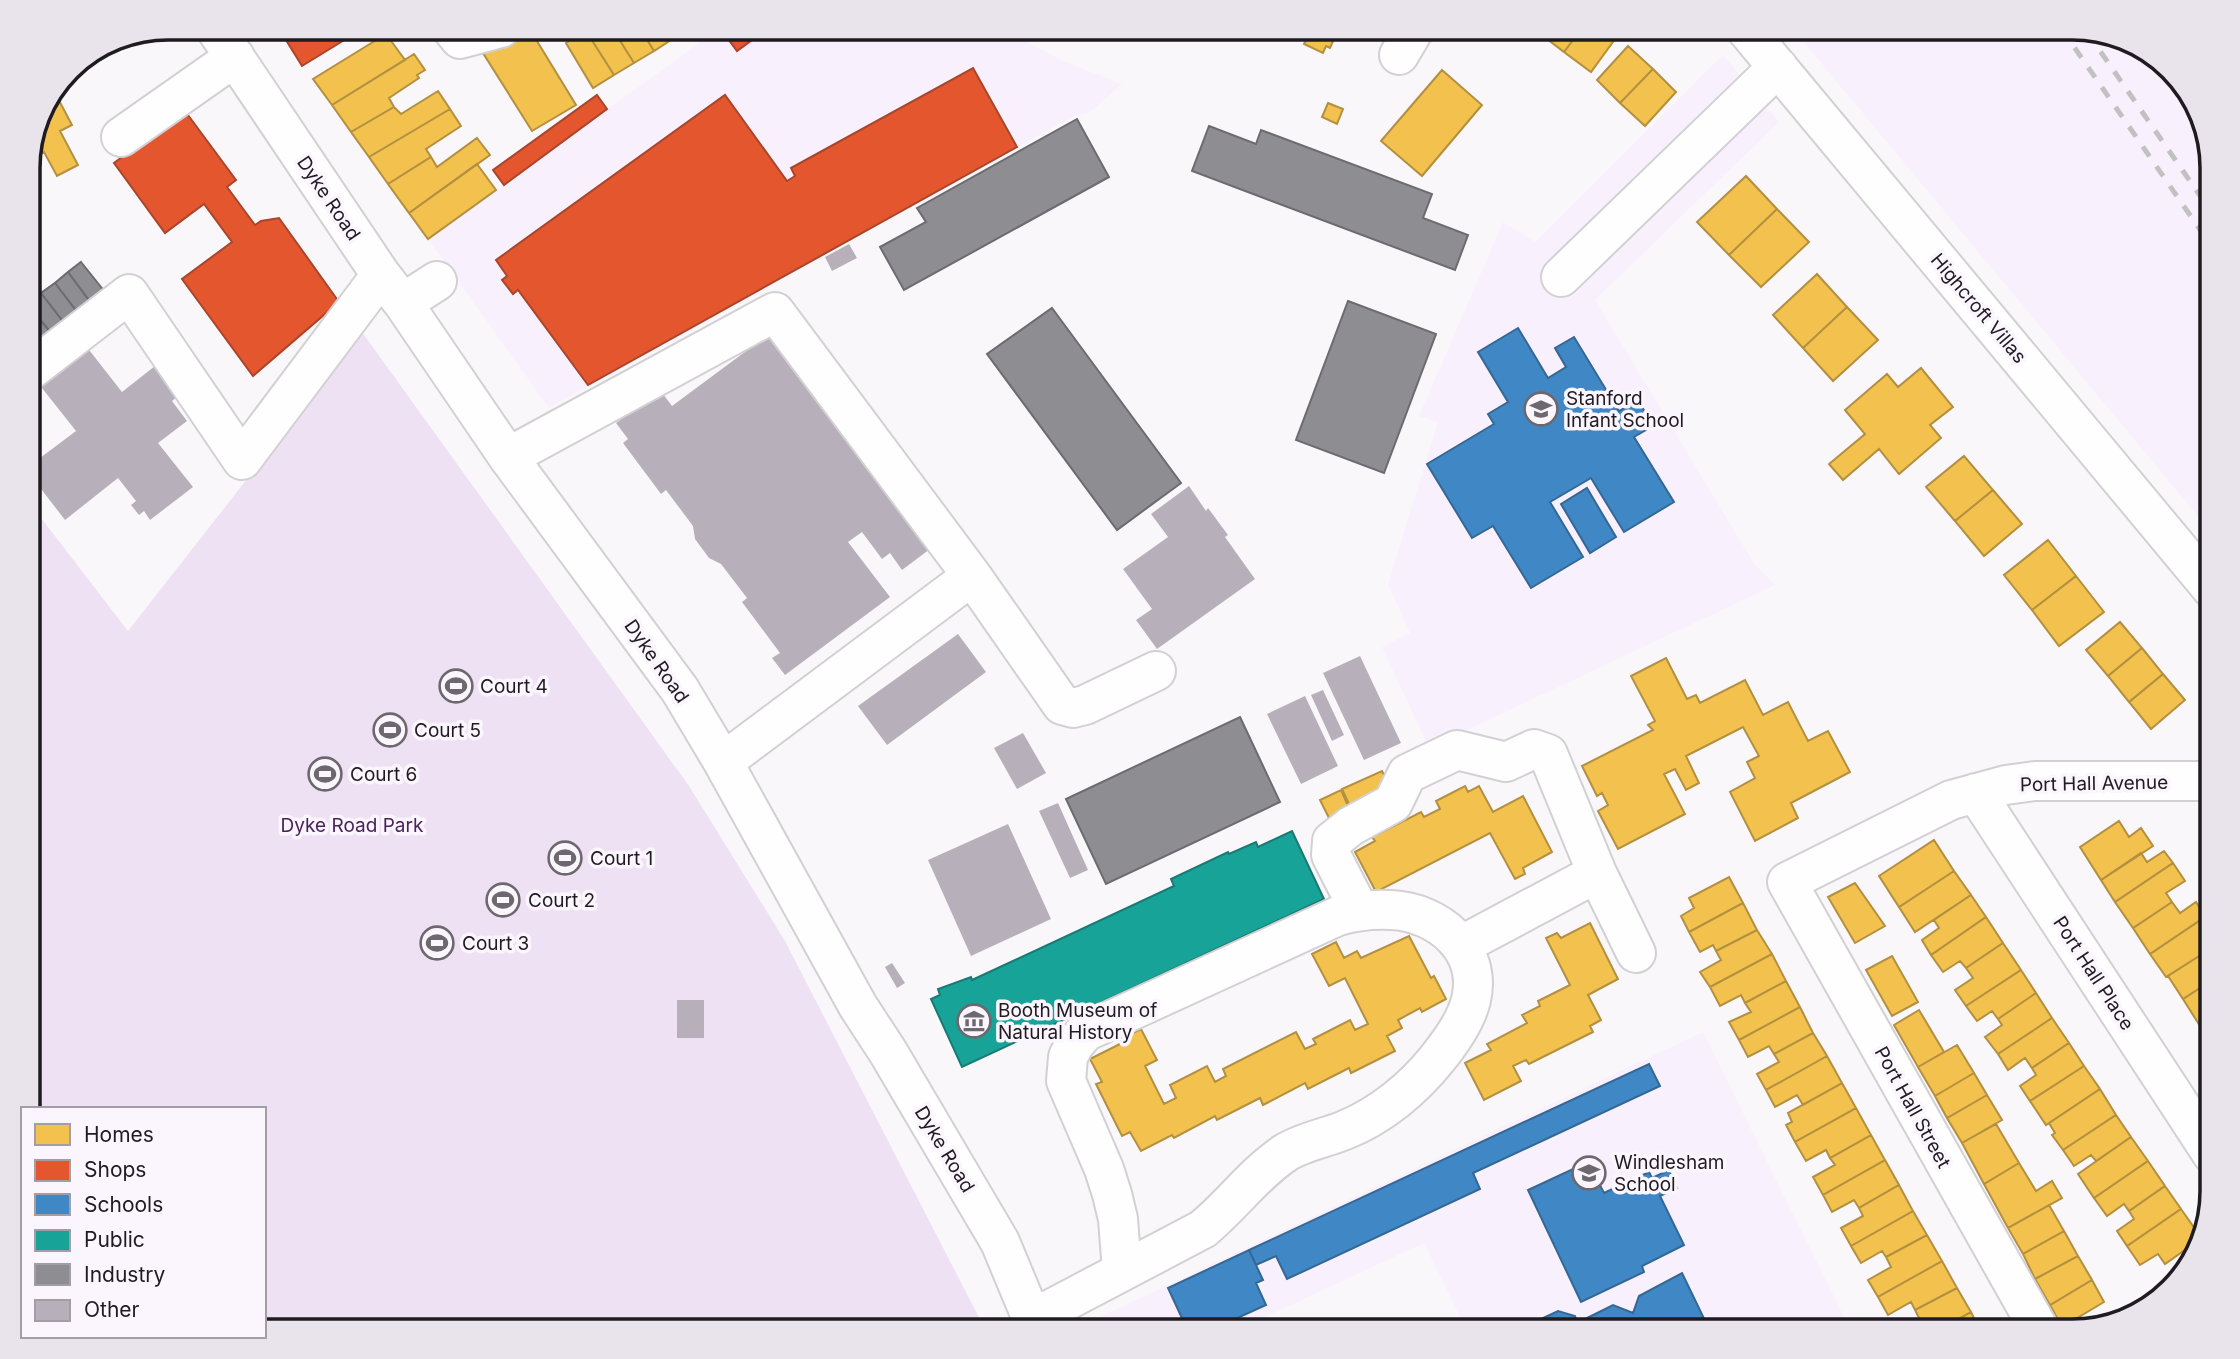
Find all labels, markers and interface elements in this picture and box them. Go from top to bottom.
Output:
street label: Dyke Road [292,152,365,245]
street label: Highcroft Villas [1926,249,2031,368]
place label: Stanford Infant School [1566,387,1684,432]
school or university icon: Stanford Infant School [1522,390,1560,428]
street label: Dyke Road [619,615,694,708]
sports icon: Court 4 [437,667,475,705]
place label: Court 4 [480,675,548,698]
sports icon: Court 5 [371,711,409,749]
place label: Court 5 [414,719,481,742]
sports icon: Court 6 [306,755,344,793]
place label: Court 6 [350,763,417,786]
street label: Port Hall Avenue [2020,771,2168,796]
park label: Dyke Road Park [281,814,424,837]
sports icon: Court 1 [546,839,584,877]
place label: Court 1 [590,847,653,870]
sports icon: Court 2 [484,881,522,919]
place label: Court 2 [528,889,595,912]
street label: Port Hall Place [2048,912,2139,1035]
sports icon: Court 3 [418,924,456,962]
place label: Court 3 [462,932,529,955]
place label: Booth Museum of Natural History [998,999,1157,1044]
museum icon: Booth Museum of Natural History [955,1002,993,1040]
street label: Port Hall Street [1870,1042,1955,1172]
street label: Dyke Road [910,1102,979,1197]
legend [21,1107,266,1338]
text: Homes [84,1122,154,1147]
place label: Windlesham School [1614,1151,1724,1196]
school or university icon: Windlesham School [1570,1154,1608,1192]
text: Shops [84,1157,146,1182]
text: Schools [84,1192,163,1217]
text: Public [84,1227,145,1252]
text: Industry [84,1262,166,1287]
text: Other [84,1297,140,1322]

